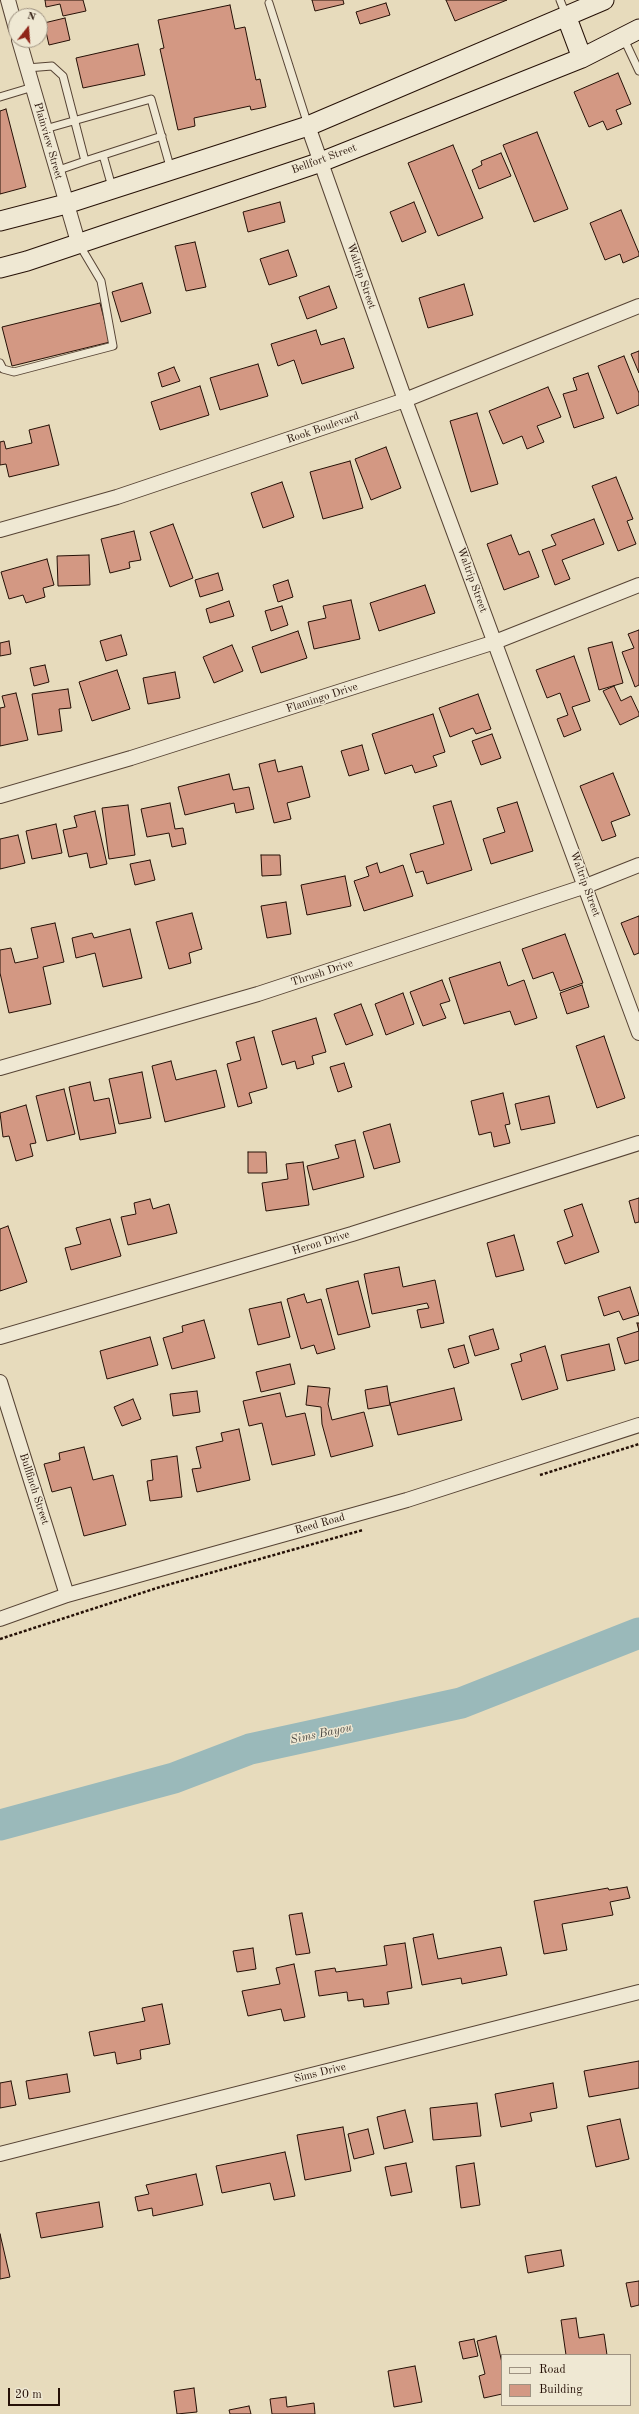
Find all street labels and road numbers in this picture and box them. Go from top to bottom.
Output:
street label: Plainview Street [31,101,65,181]
street label: Bellfort Street [290,141,358,177]
street label: Waltrip Street [344,241,378,311]
street label: Rook Boulevard [285,409,361,447]
street label: Waltrip Street [454,546,490,614]
street label: Flamingo Drive [285,680,359,716]
street label: Waltrip Street [567,850,603,918]
street label: Thrush Drive [289,957,355,989]
street label: Heron Drive [291,1228,351,1258]
street label: Bullfinch Street [16,1452,52,1526]
street label: Reed Road [294,1511,346,1537]
street label: Sims Drive [293,2060,347,2086]

